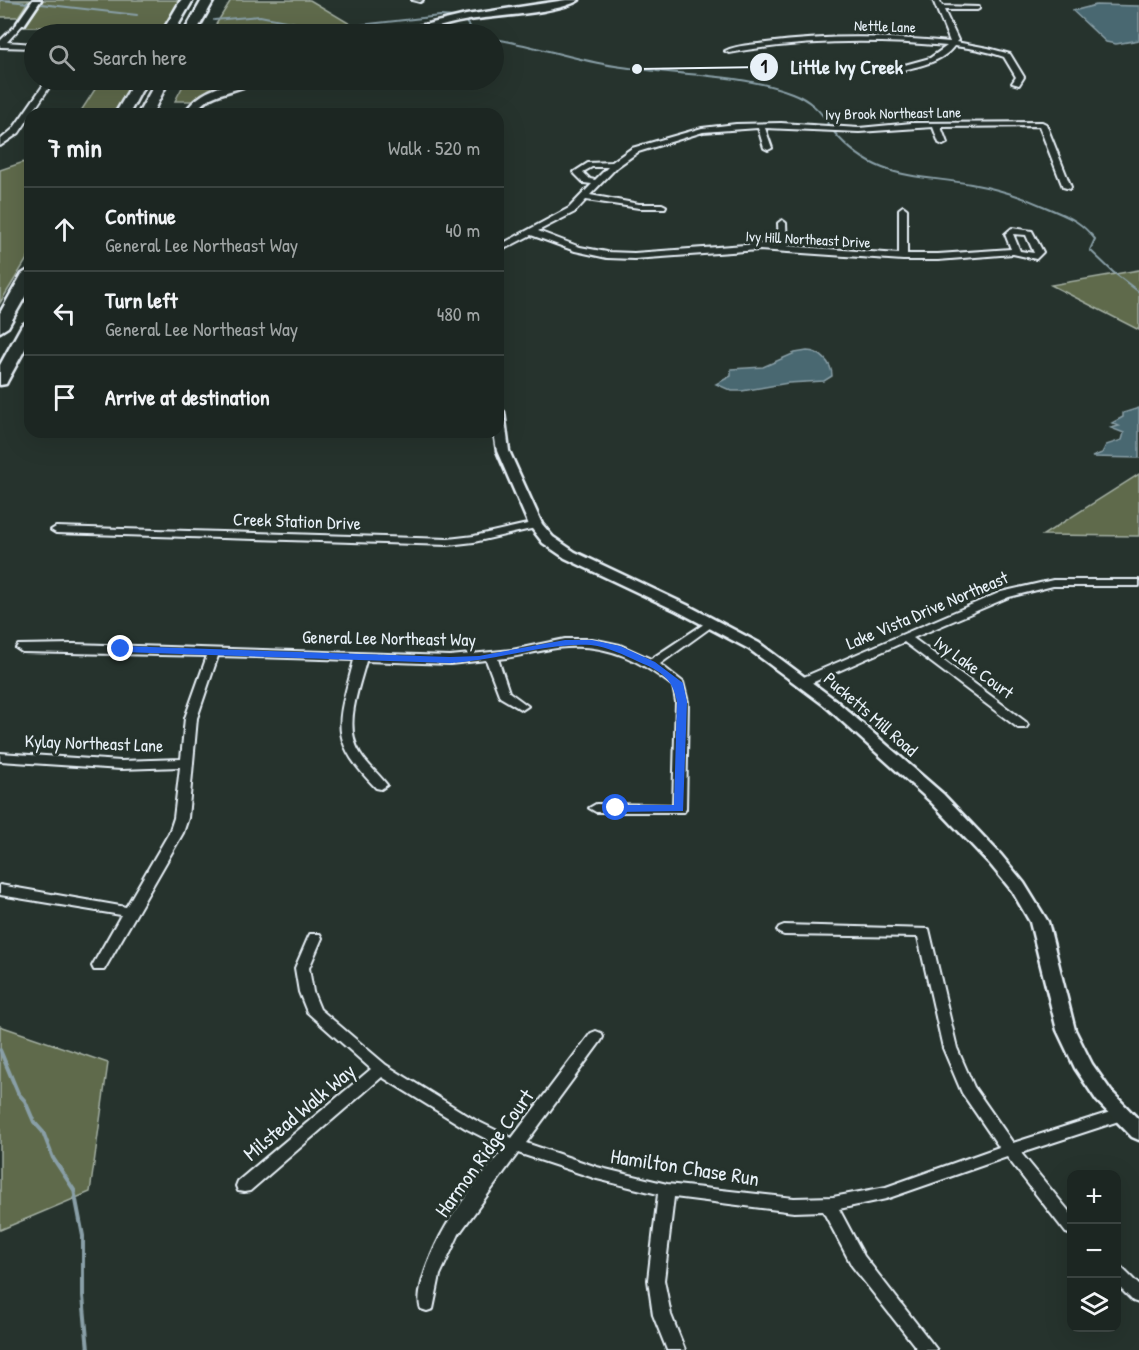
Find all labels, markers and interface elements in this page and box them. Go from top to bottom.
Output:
street label: Nettle Lane [854,14,916,38]
search box [24,24,504,90]
icon: search [45,41,78,74]
text: Search here [93,42,187,72]
callout: Little Ivy Creek [749,48,915,86]
text: Little Ivy Creek [791,53,904,81]
text: 1 [761,54,768,79]
street label: Ivy Brook Northeast Lane [825,101,961,125]
text: 7 min [48,130,102,165]
text: Walk · 520 m [388,134,480,161]
text: Continue [105,201,176,231]
icon: ahead [48,213,81,246]
text: 40 m [445,216,480,243]
street label: Ivy Hill Northeast Drive [745,225,871,253]
text: General Lee Northeast Way [105,231,298,258]
text: Turn left [105,285,178,315]
icon: left [48,297,81,330]
text: 480 m [437,300,480,327]
text: General Lee Northeast Way [105,315,298,342]
icon: arrive [48,381,81,414]
text: Arrive at destination [105,382,270,412]
street label: Creek Station Drive [233,506,361,536]
street label: Lake Vista Drive Northeast [842,564,1013,655]
street label: General Lee Northeast Way [302,624,477,652]
street label: Ivy Lake Court [929,630,1020,705]
route end [107,635,133,661]
street label: Pucketts Mill Road [819,666,923,762]
street label: Kylay Northeast Lane [24,728,164,758]
route start [602,794,628,820]
street label: Milstead Walk Way [237,1056,361,1167]
street label: Harmon Ridge Court [428,1082,541,1223]
street label: Hamilton Chase Run [609,1141,761,1193]
map controls [1067,1170,1121,1332]
button: + [1067,1170,1121,1224]
button: − [1067,1224,1121,1278]
button: layers [1067,1278,1121,1332]

